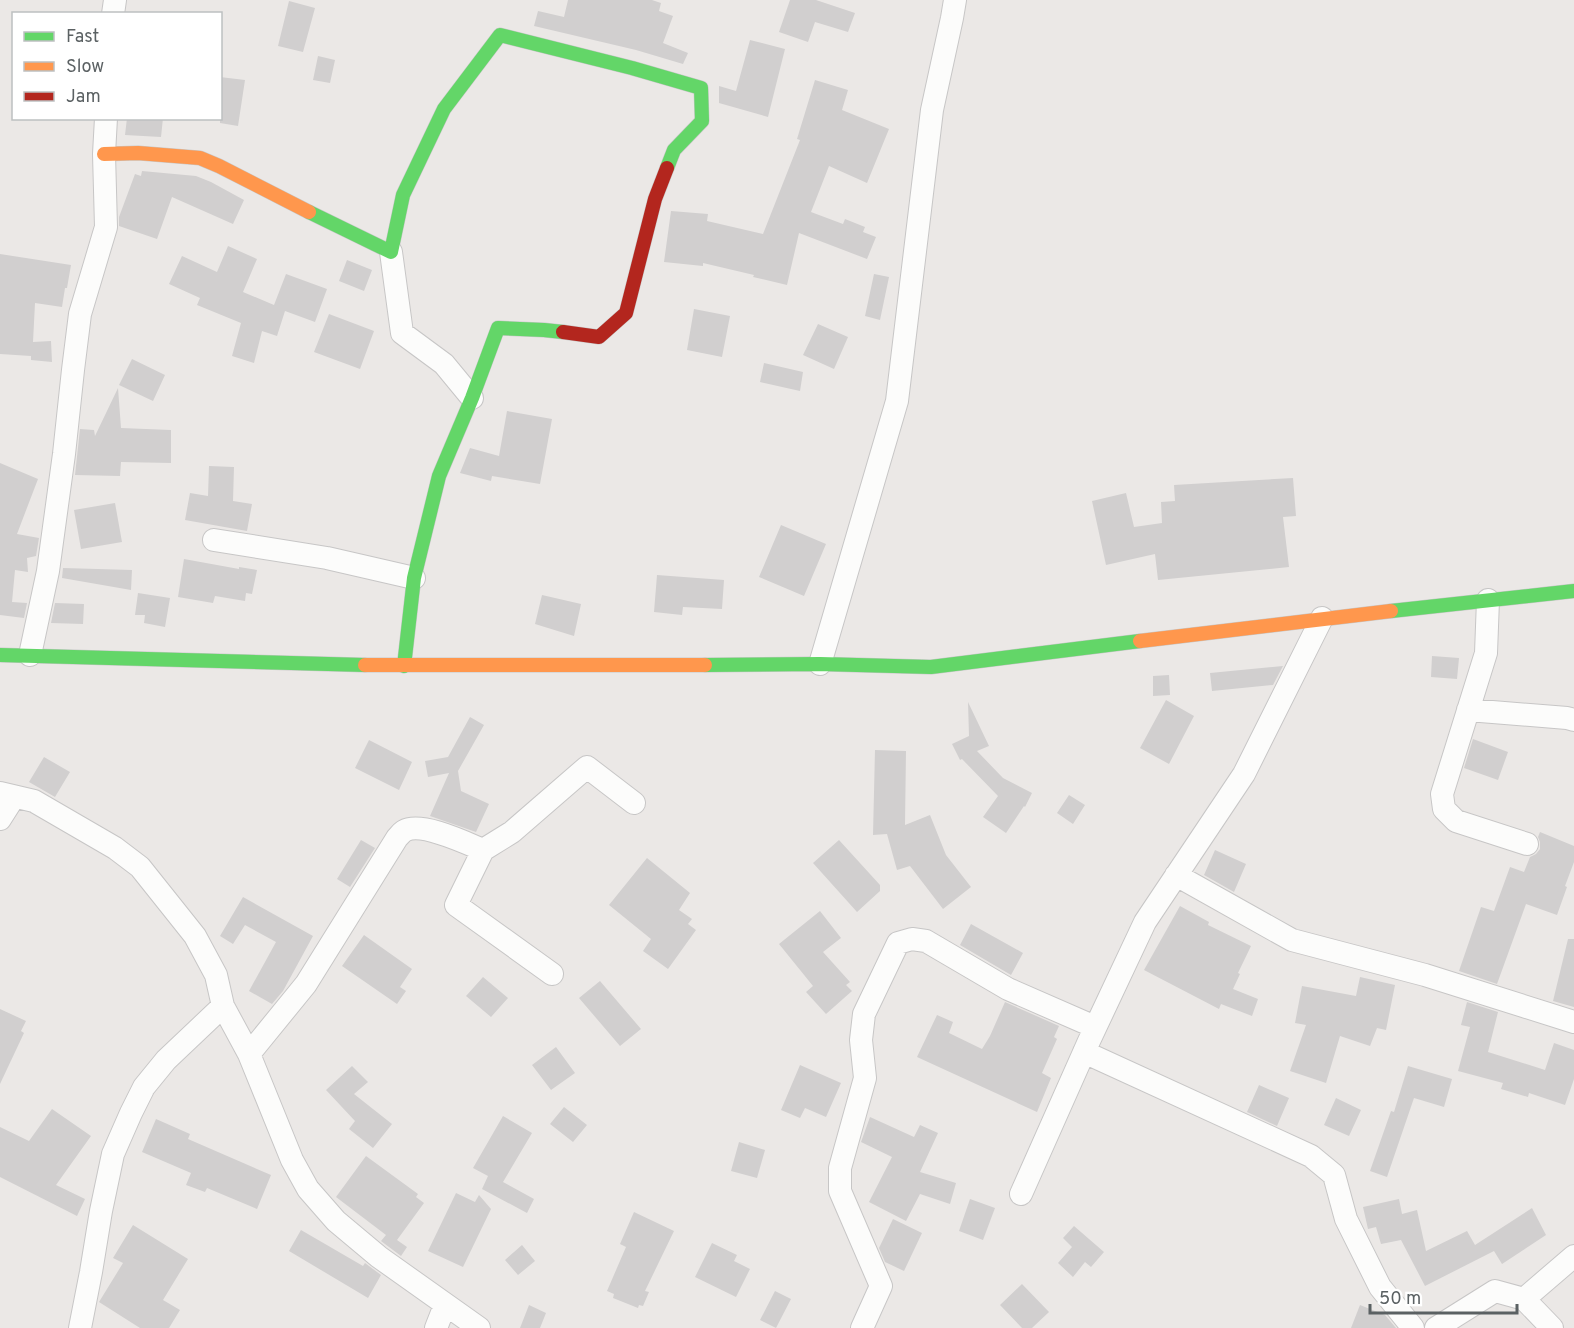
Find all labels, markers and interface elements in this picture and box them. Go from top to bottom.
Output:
legend [12,12,222,120]
text: Fast [66,26,99,49]
text: Slow [66,56,104,79]
text: Jam [66,86,101,109]
scale bar [1370,1277,1517,1315]
text: 50 m [1379,1288,1421,1311]

